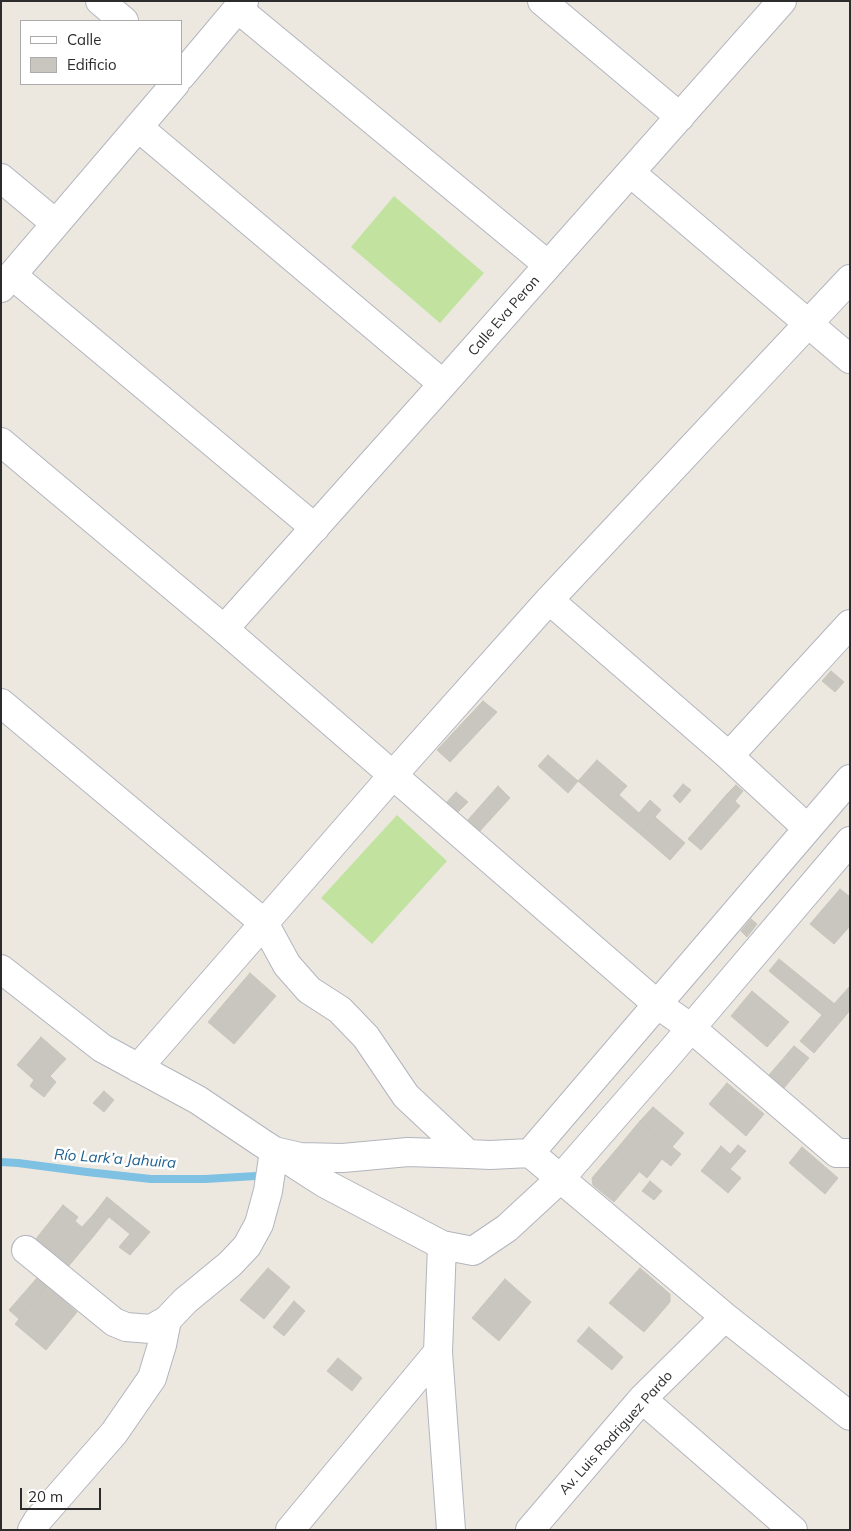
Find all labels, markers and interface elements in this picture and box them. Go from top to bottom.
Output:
legend [20,20,182,85]
text: Calle [67,30,101,49]
text: Edificio [67,55,117,74]
street label: Calle Eva Peron [465,272,543,360]
water label: Río Lark’a Jahuira [53,1146,177,1172]
street label: Av. Luis Rodriguez Pardo [556,1368,676,1498]
scale bar [22,1478,104,1510]
text: 20 m [28,1487,63,1506]

